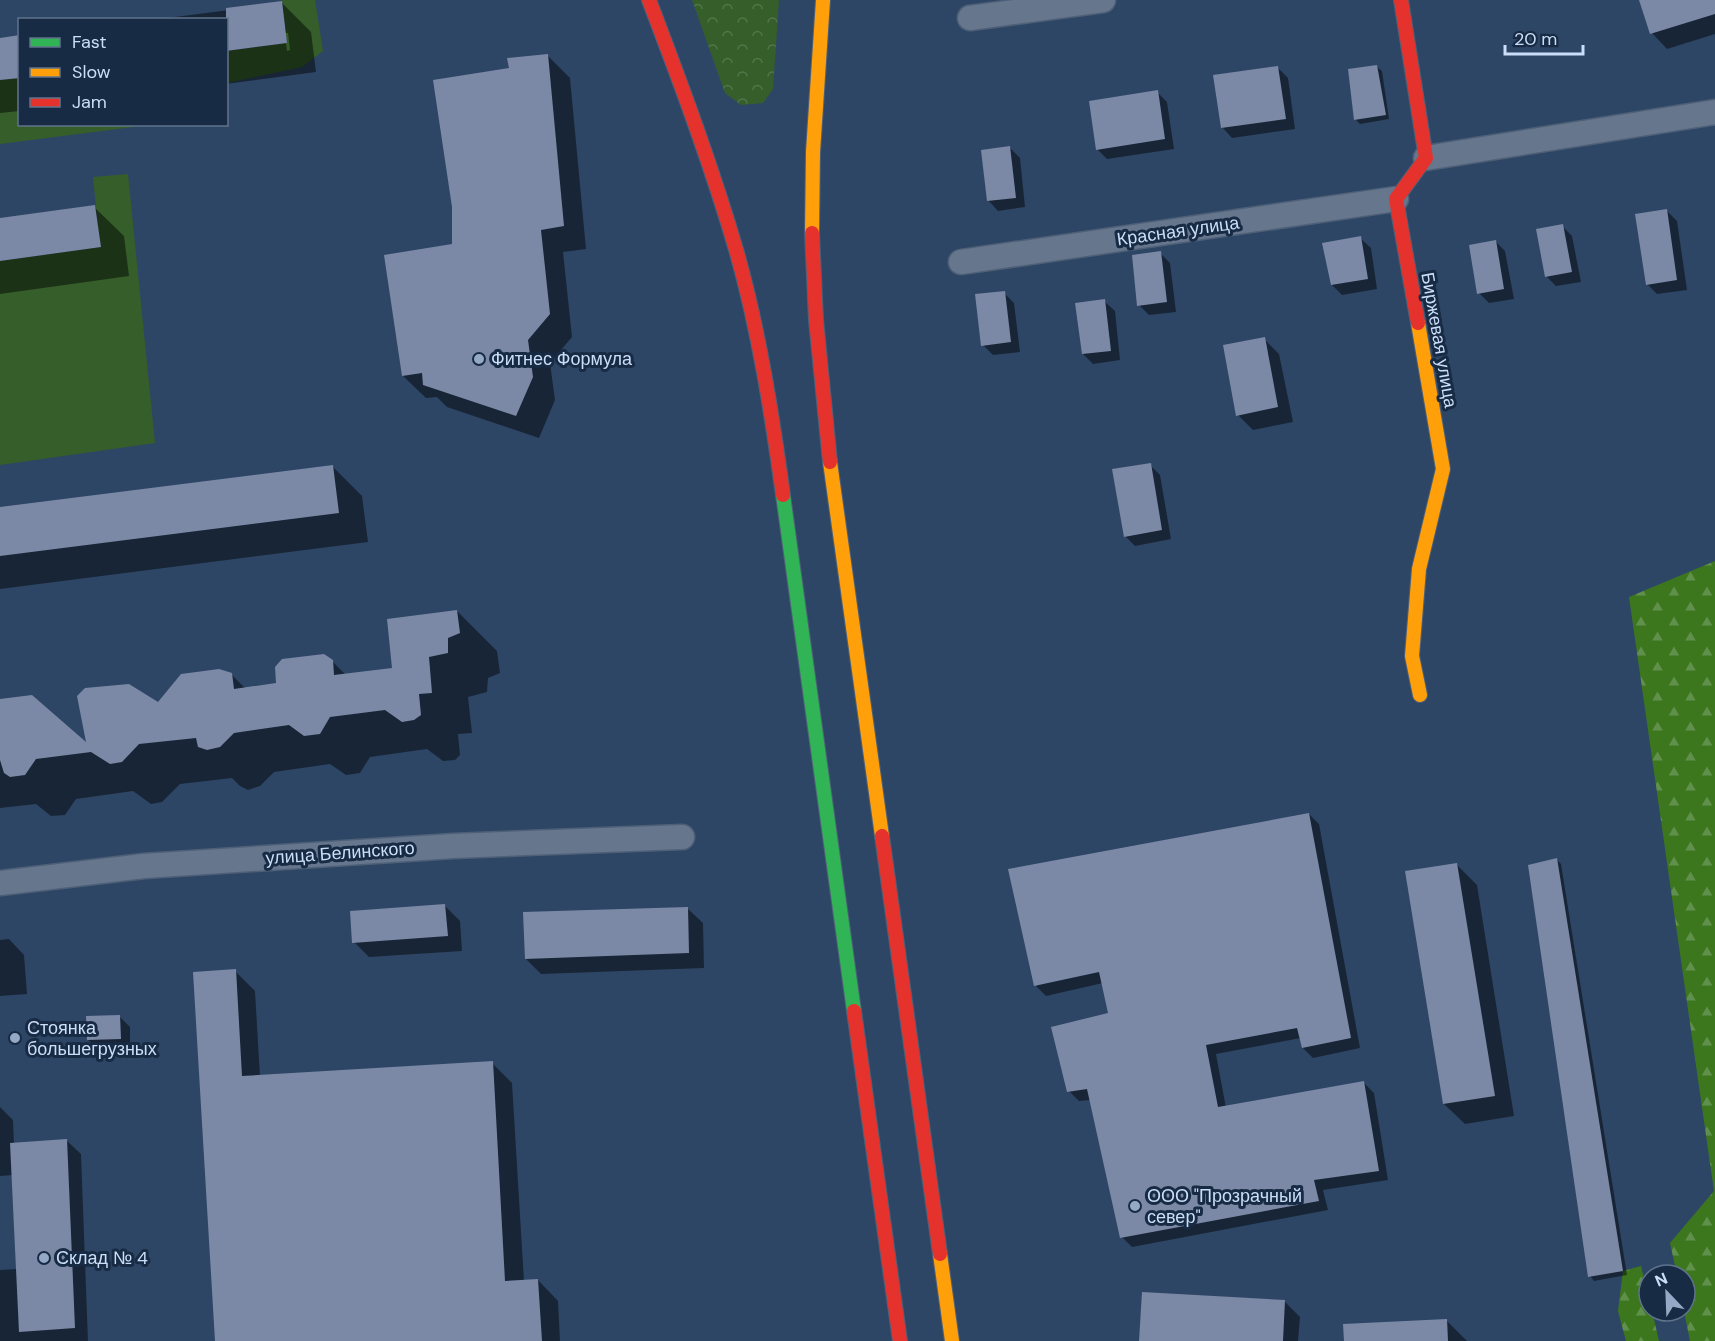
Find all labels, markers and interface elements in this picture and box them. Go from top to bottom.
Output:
legend [18,18,228,126]
scale bar [1505,18,1583,56]
text: 20 m [1514,27,1557,51]
text: Fast [72,30,107,54]
text: Slow [72,60,111,84]
text: Jam [72,90,107,114]
street label: Красная улица [1115,210,1242,251]
street label: Биржевая улица [1415,270,1463,411]
place label: Фитнес Формула [491,347,633,371]
marker: Фитнес Формула [472,352,486,366]
street label: улица Белинского [265,836,415,870]
place label: Стоянка большегрузных [27,1016,157,1061]
marker: Стоянка большегрузных [8,1031,22,1045]
place label: ООО "Прозрачный север" [1147,1184,1302,1229]
marker: ООО "Прозрачный север" [1128,1199,1142,1213]
place label: Склад № 4 [56,1246,148,1270]
marker: Склад № 4 [37,1251,51,1265]
north arrow [1637,1263,1697,1323]
text: N [1652,1268,1671,1292]

